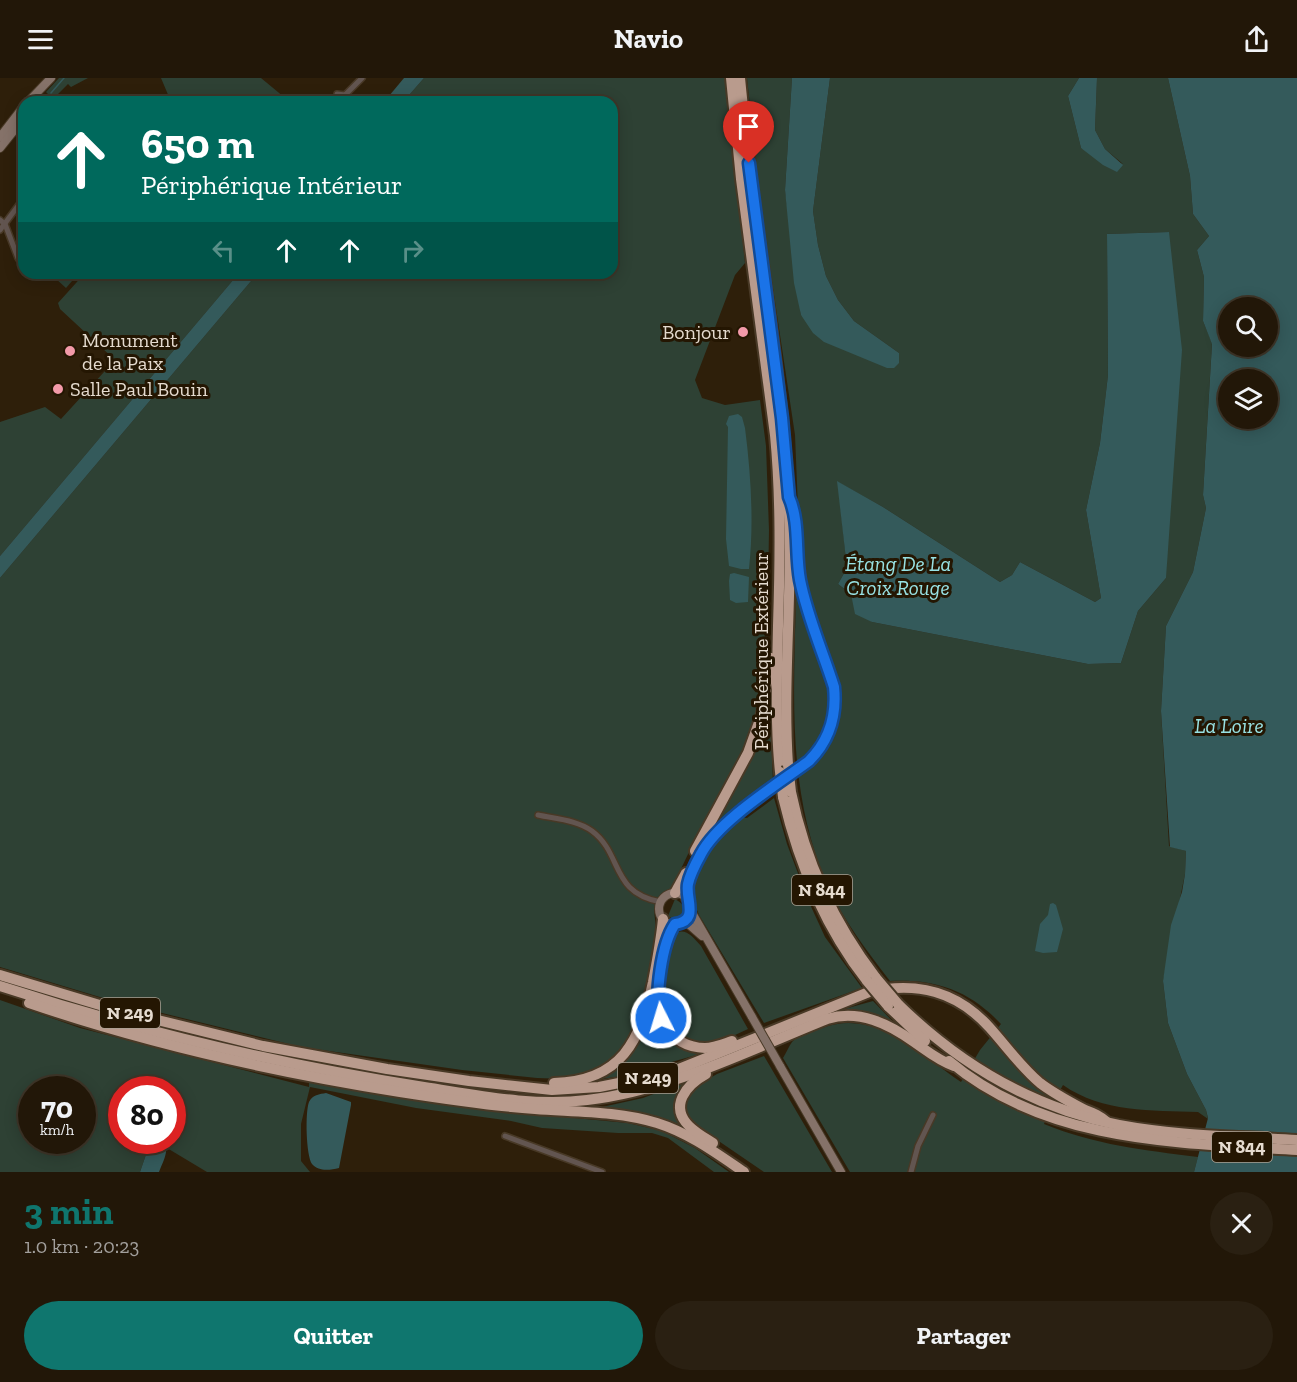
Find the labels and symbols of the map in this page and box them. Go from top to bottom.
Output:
pin [723,101,774,163]
place label: Bonjour [662,320,731,344]
marker: Bonjour [736,325,750,339]
place label: Monument de la Paix [82,328,178,375]
marker: Monument de la Paix [63,344,77,358]
place label: Salle Paul Bouin [70,377,208,401]
marker: Salle Paul Bouin [51,382,65,396]
water label: Étang De La Croix Rouge [845,551,951,600]
street label: Périphérique Extérieur [749,552,773,750]
water label: La Loire [1194,713,1264,738]
road number: N 844 [792,875,852,905]
position arrow [629,986,693,1050]
road number: N 249 [100,998,160,1028]
road number: N 249 [618,1063,678,1093]
speed limit sign: 80 [108,1076,186,1154]
road number: N 844 [1212,1132,1272,1162]

